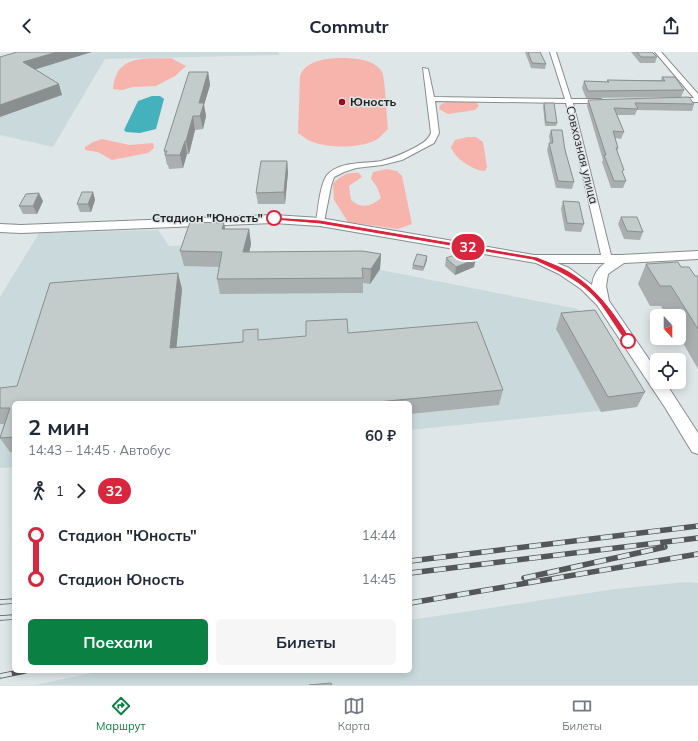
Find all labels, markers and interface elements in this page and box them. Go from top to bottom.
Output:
icon: back [16,15,38,37]
text: Commutr [309,15,389,38]
icon: share [660,15,682,37]
place label: Юность [350,94,397,109]
marker: Юность [337,97,347,107]
street label: Совхозная улица [563,104,602,205]
place label: Стадион "Юность" [152,210,263,225]
marker: Стадион "Юность" [266,210,282,226]
line badge: 32 [450,234,486,260]
text: 32 [460,238,476,256]
north arrow [650,309,686,345]
map controls [650,309,686,389]
unlabelled marker [620,333,636,349]
button: locate [650,353,686,389]
text: 2 мин [28,413,90,441]
text: 60 ₽ [365,426,396,445]
text: 14:43 – 14:45 · Автобус [28,442,171,458]
icon: walk [28,480,50,502]
icon: forward [70,480,92,502]
text: 32 [106,482,123,500]
text: 1 [56,483,64,499]
text: Стадион "Юность" [58,526,197,545]
text: 14:44 [362,527,396,543]
text: Стадион Юность [58,570,184,589]
text: 14:45 [362,571,396,587]
button: Поехали [28,619,208,665]
button: Билеты [216,619,396,665]
tab: Маршрут [96,695,146,733]
tab: Карта [338,695,370,733]
tab: Билеты [562,695,602,733]

